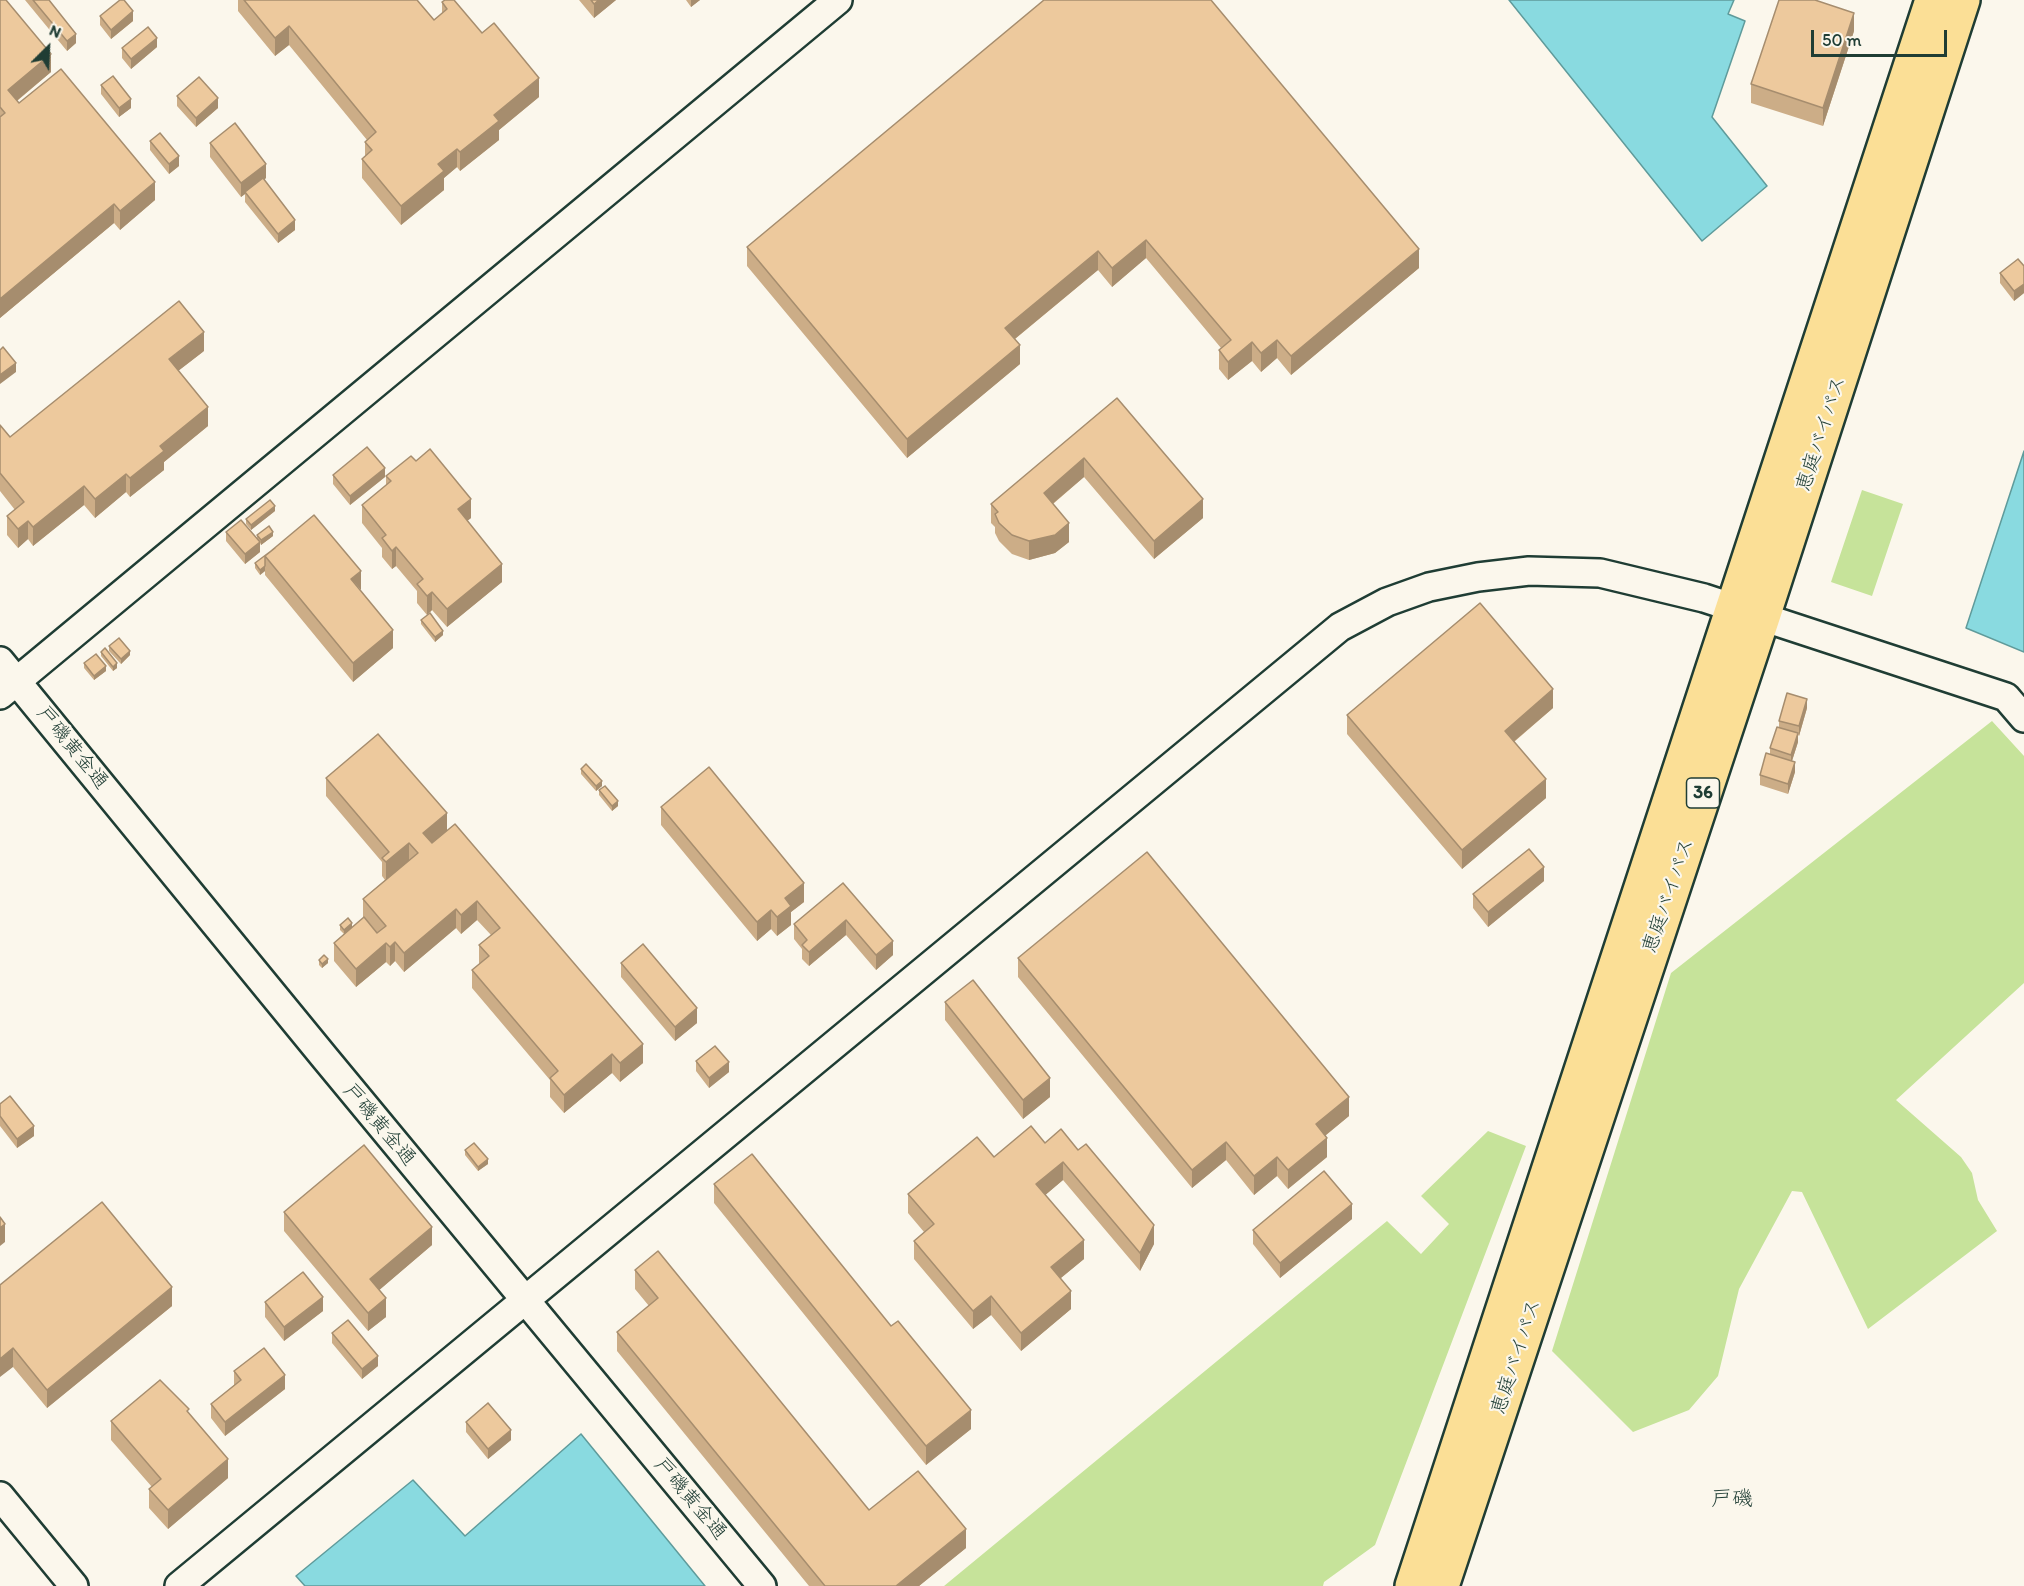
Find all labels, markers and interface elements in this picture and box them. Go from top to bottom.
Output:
north arrow [18,18,78,78]
scale bar [1814,18,1950,56]
text: N [47,20,64,42]
text: 50 m [1822,29,1862,51]
street label: 恵庭バイパス [1792,373,1852,495]
street label: 戸磯黄金通 [31,702,113,794]
road number: 36 [1686,778,1720,808]
street label: 恵庭バイパス [1638,835,1700,957]
street label: 戸磯黄金通 [338,1079,420,1171]
street label: 恵庭バイパス [1487,1296,1547,1418]
street label: 戸磯黄金通 [649,1453,731,1545]
district label: 戸磯 [1711,1487,1753,1513]

